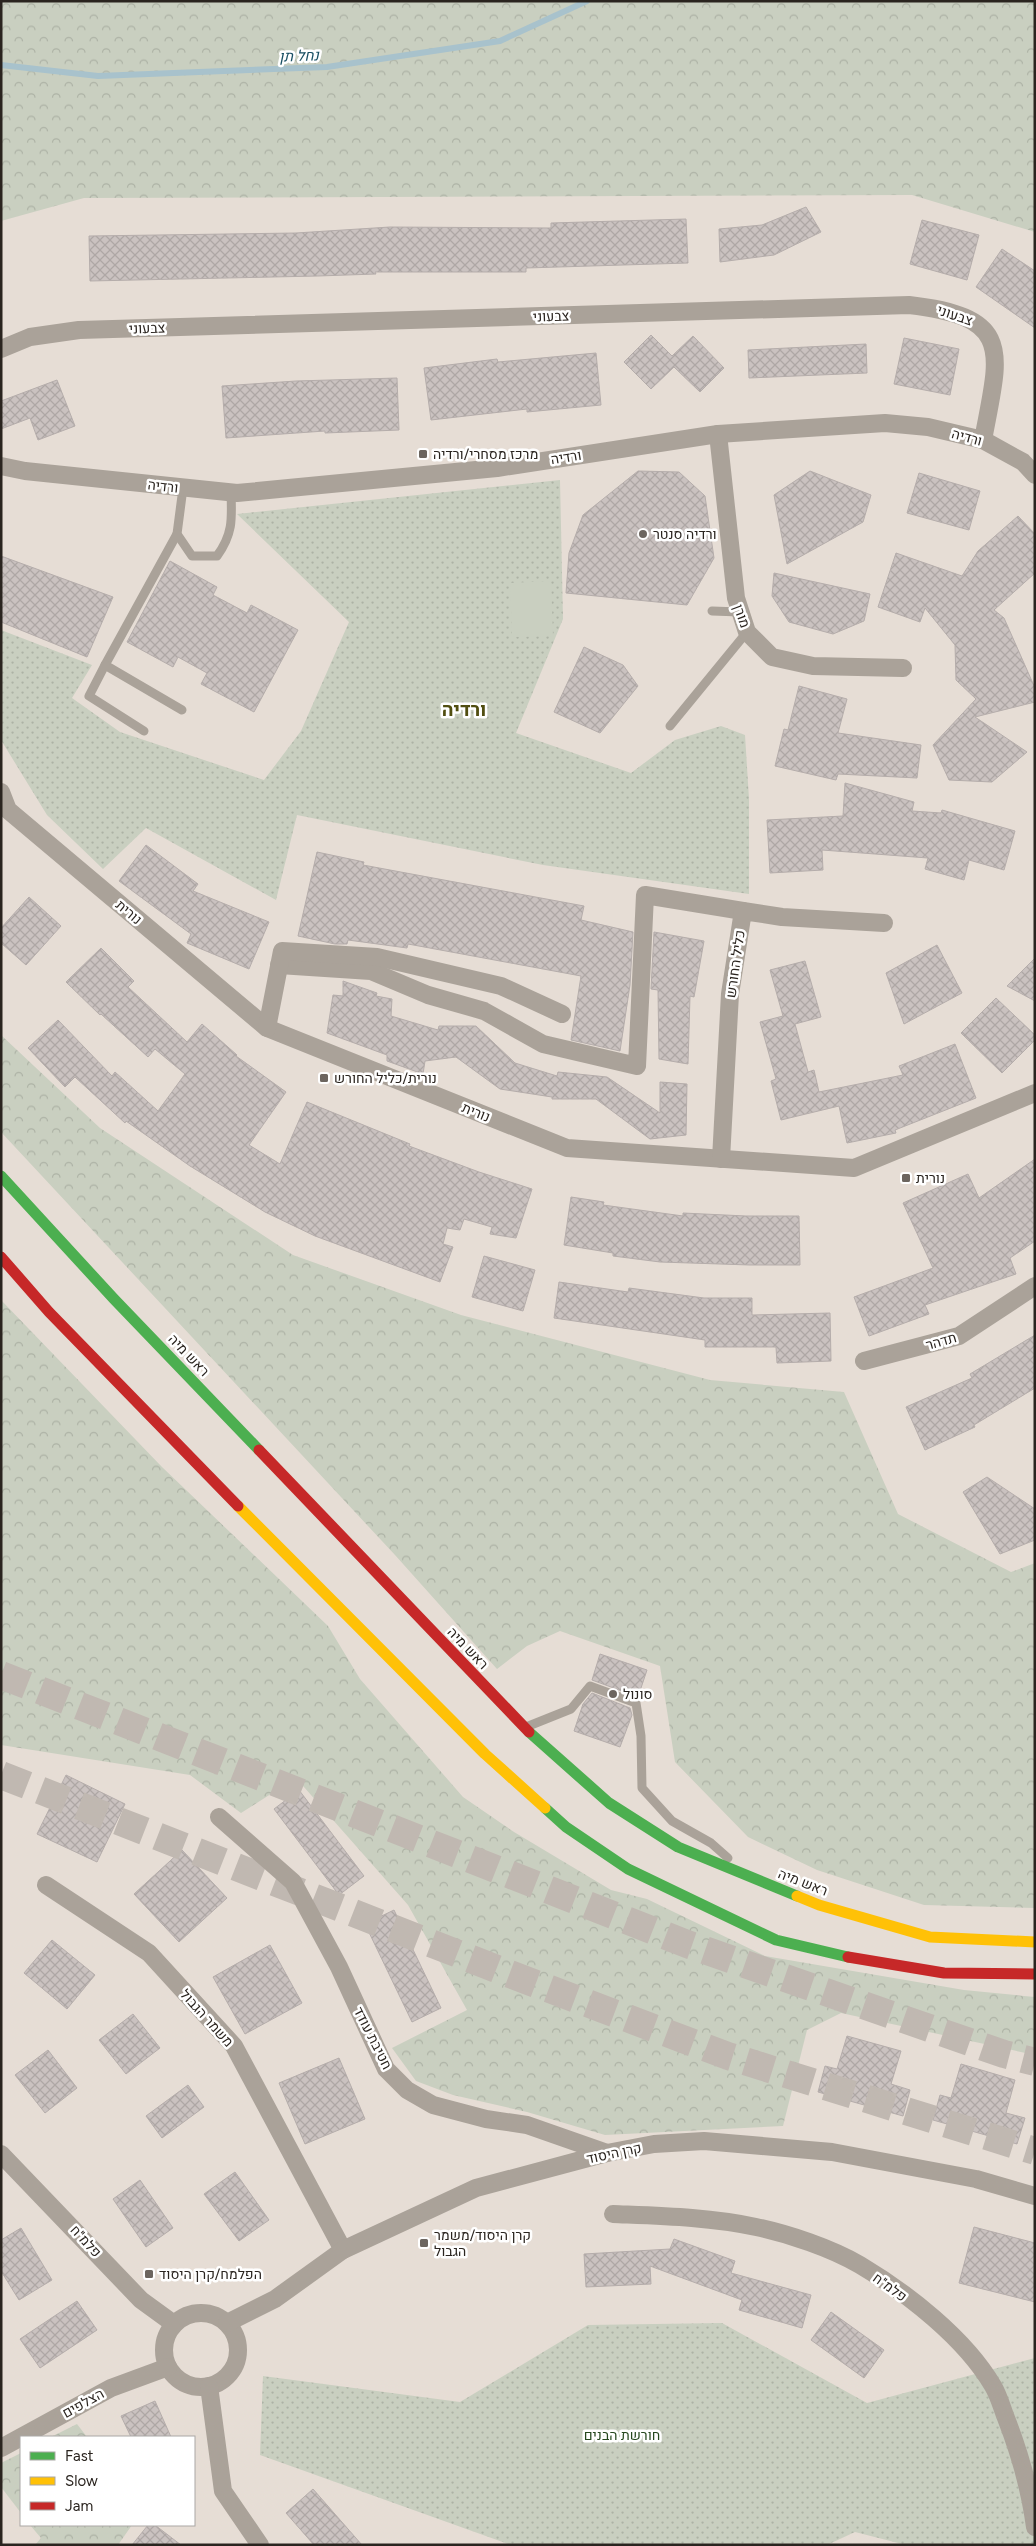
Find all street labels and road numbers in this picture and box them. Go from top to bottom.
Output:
street label: צבעוני [935,301,975,330]
street label: צבעוני [532,307,570,326]
street label: צבעוני [128,319,166,338]
street label: ורדיה [950,425,984,450]
street label: ורדיה [550,447,583,468]
street label: ורדיה [147,476,179,497]
street label: מורן [729,602,754,630]
street label: נורית [112,897,145,928]
street label: כליל החורש [722,929,749,999]
street label: נורית [459,1099,492,1126]
street label: תדהר [924,1329,958,1354]
street label: ראש מיה [165,1331,213,1380]
street label: ראש מיה [444,1624,492,1673]
street label: ראש מיה [776,1865,830,1900]
street label: משמר הגבול [176,1986,237,2051]
street label: חטיבת עודד [350,2004,396,2072]
street label: קרן היסוד [585,2139,643,2168]
street label: פלמ"ח [67,2222,105,2261]
street label: פלמ"ח [869,2269,910,2305]
street label: הצלפים [59,2385,107,2422]

